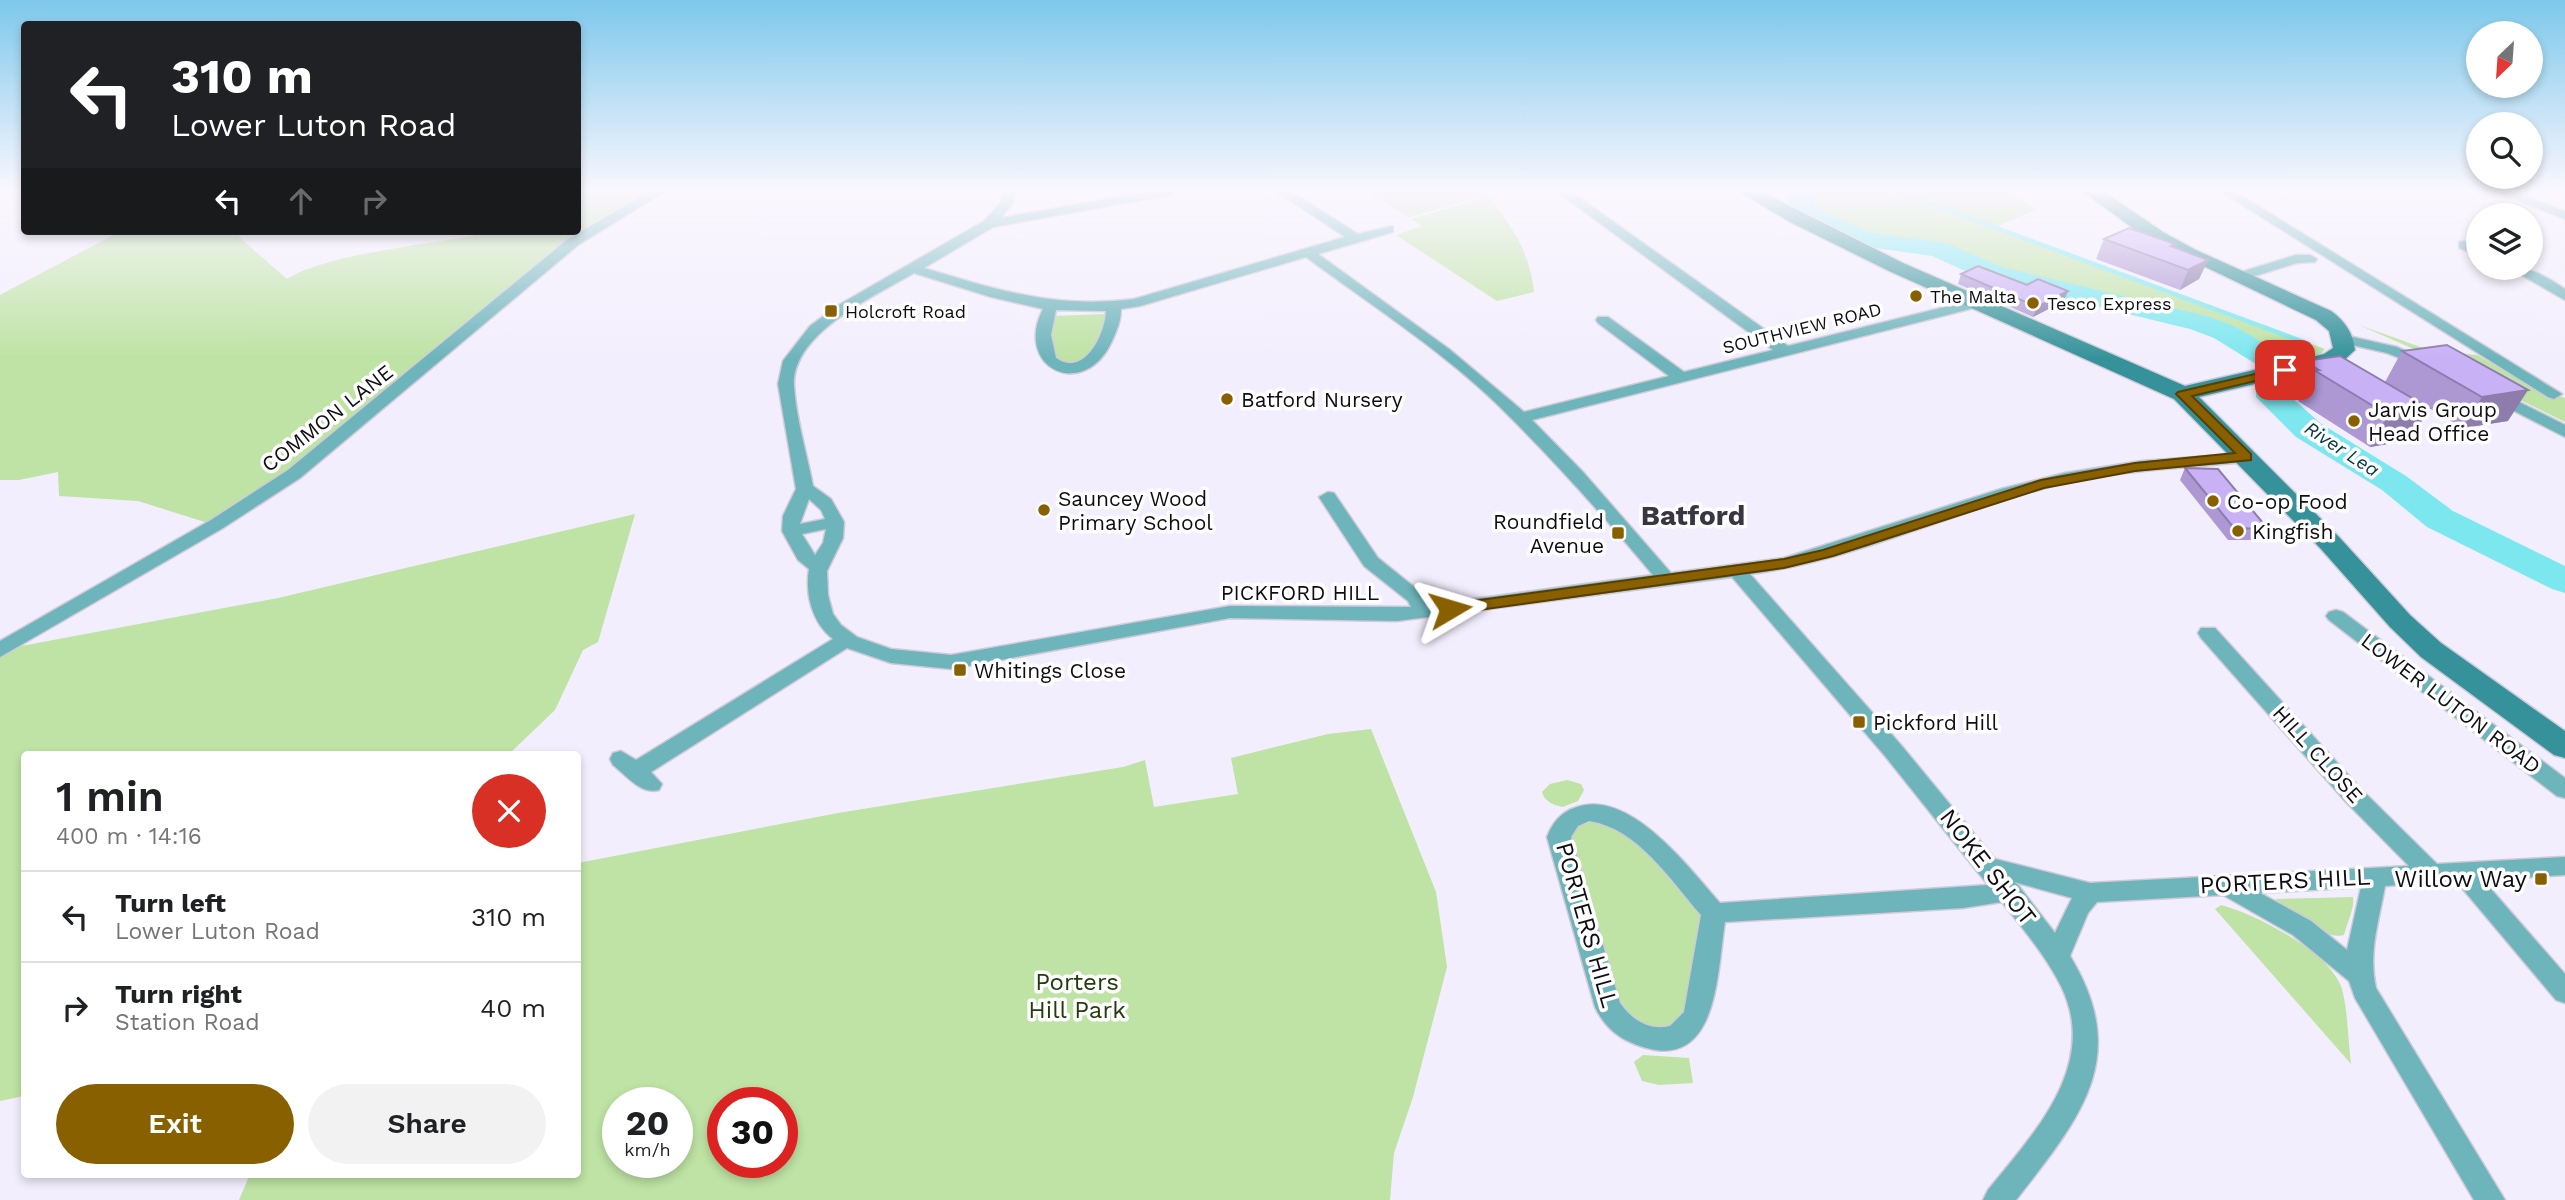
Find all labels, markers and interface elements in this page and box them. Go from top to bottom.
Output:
north arrow [2466,21,2543,98]
map controls [2466,21,2543,280]
text: 310 m [171,47,313,105]
icon: left [56,49,147,140]
text: Lower Luton Road [171,106,456,144]
button: search [2466,112,2543,189]
icon: left [209,182,247,220]
icon: ahead [282,182,320,220]
icon: right [355,182,393,220]
button: layers [2466,203,2543,280]
place label: The Malta [1930,286,2017,307]
marker: The Malta [1908,288,1924,304]
place label: Tesco Express [2047,293,2172,314]
marker: Tesco Express [2025,295,2041,311]
street label: SOUTHVIEW ROAD [1720,298,1884,358]
place label: Holcroft Road [845,301,966,322]
marker: Holcroft Road [823,303,839,319]
pin [2255,340,2315,400]
icon: arrive [2266,351,2304,389]
street label: COMMON LANE [256,359,398,477]
place label: Batford Nursery [1241,387,1403,412]
marker: Batford Nursery [1219,391,1235,407]
place label: Jarvis Group Head Office [2368,397,2497,446]
marker: Jarvis Group Head Office [2346,413,2362,429]
water label: River Lea [2300,416,2384,482]
place label: Sauncey Wood Primary School [1058,486,1213,535]
place label: Co-op Food [2227,489,2348,514]
marker: Co-op Food [2205,493,2221,509]
district label: Batford [1641,499,1745,532]
marker: Sauncey Wood Primary School [1036,502,1052,518]
place label: Roundfield Avenue [1493,509,1604,558]
place label: Kingfish [2252,519,2333,544]
marker: Kingfish [2230,523,2246,539]
marker: Roundfield Avenue [1610,525,1626,541]
position arrow [1413,572,1487,646]
street label: PICKFORD HILL [1221,580,1379,605]
street label: LOWER LUTON ROAD [2356,627,2546,779]
place label: Whitings Close [974,658,1126,683]
marker: Whitings Close [952,662,968,678]
street label: HILL CLOSE [2268,700,2368,808]
place label: Pickford Hill [1873,710,1999,735]
marker: Pickford Hill [1851,714,1867,730]
text: 1 min [56,772,164,821]
button: close [472,774,546,848]
street label: NOKE SHOT [1934,803,2042,931]
text: 400 m · 14:16 [56,823,202,850]
street label: PORTERS HILL [1550,839,1624,1011]
street label: PORTERS HILL [2199,863,2371,899]
place label: Willow Way [2394,865,2528,893]
marker: Willow Way [2533,871,2549,887]
text: Turn left [115,888,226,918]
icon: left [56,898,94,936]
text: 310 m [471,902,546,932]
text: Lower Luton Road [115,918,320,945]
park label: Porters Hill Park [1028,968,1126,1024]
text: Turn right [115,979,242,1009]
icon: right [56,989,94,1027]
text: 40 m [480,993,546,1023]
text: Station Road [115,1009,260,1036]
button: Exit [56,1084,294,1164]
button: Share [308,1084,546,1164]
speed limit sign: 30 [707,1087,798,1178]
text: 20 [626,1102,669,1144]
text: km/h [624,1139,671,1160]

